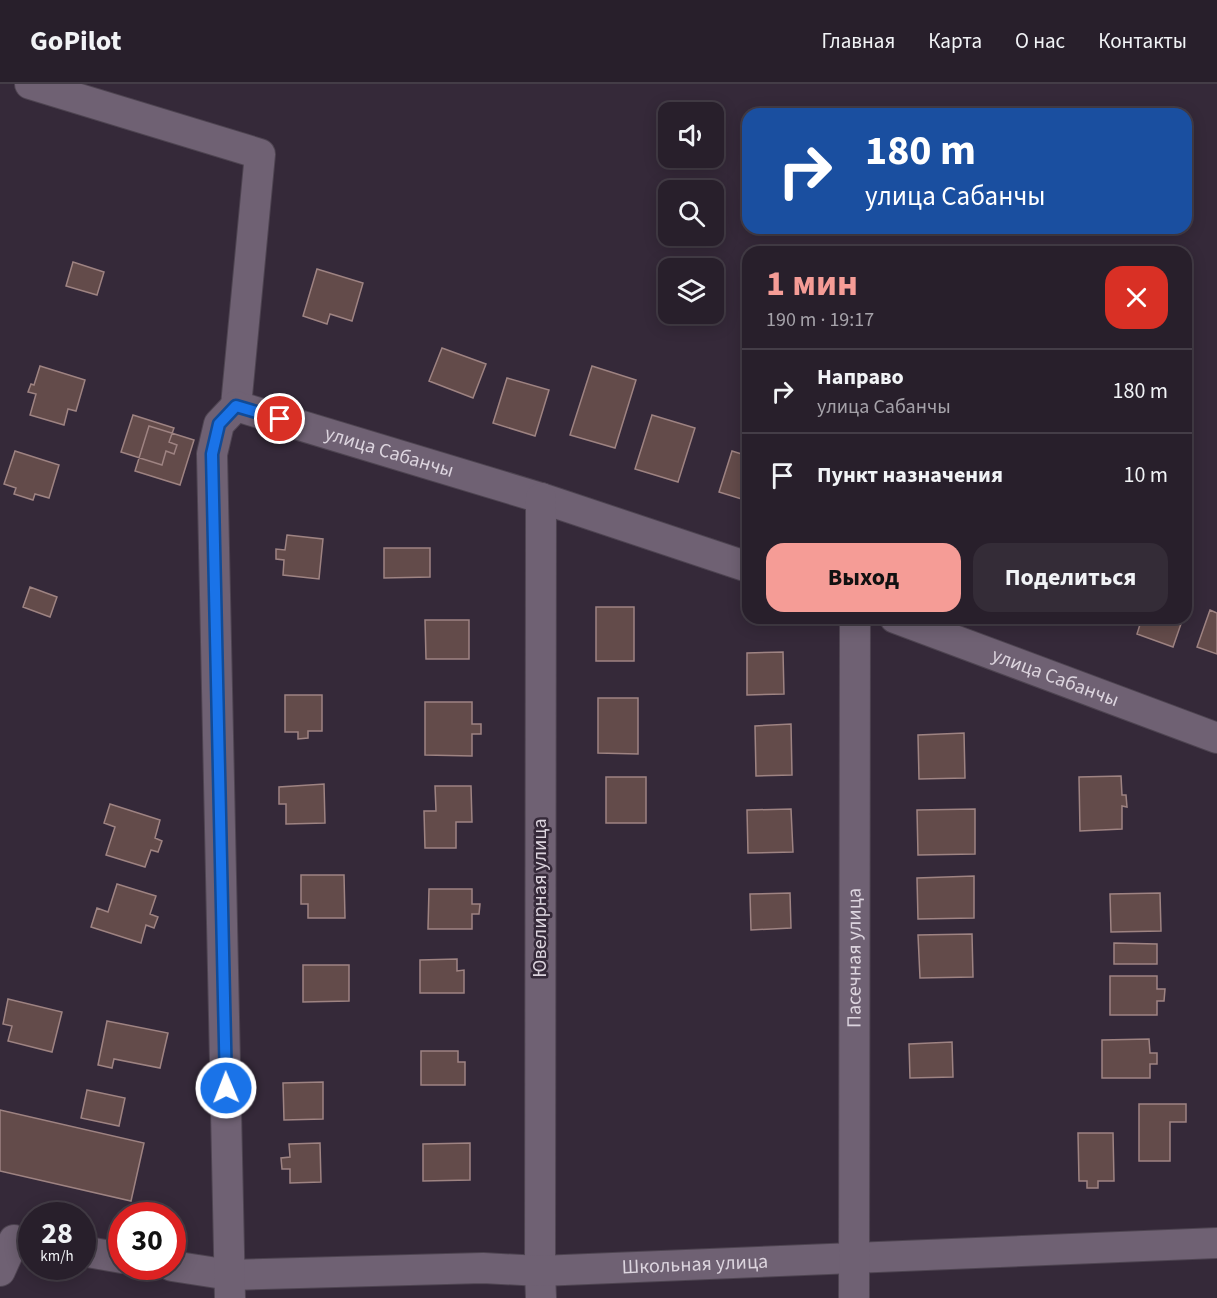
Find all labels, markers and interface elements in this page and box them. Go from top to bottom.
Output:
text: GoPilot [30,21,121,61]
text: Главная [822,26,895,56]
text: Карта [928,26,982,56]
text: О нас [1015,26,1065,56]
text: Контакты [1098,26,1187,56]
map controls [658,102,724,324]
button: sound [658,102,724,168]
text: 180 m [865,121,976,181]
icon: right [766,132,844,210]
text: улица Сабанчы [865,177,1045,216]
button: search [658,180,724,246]
button: layers [658,258,724,324]
text: 1 мин [766,258,858,309]
button: close [1105,266,1168,329]
text: 190 m · 19:17 [766,306,874,334]
text: Направо [817,361,904,393]
icon: right [766,375,799,408]
text: 180 m [1113,375,1168,407]
pin [254,393,305,444]
text: улица Сабанчы [817,393,951,421]
icon: arrive [263,402,296,435]
street label: улица Сабанчы [321,419,457,485]
icon: arrive [766,459,799,492]
text: Пункт назначения [817,459,1003,491]
text: 10 m [1123,459,1168,491]
button: Выход [766,543,961,612]
button: Поделиться [973,543,1168,612]
street label: улица Сабанчы [988,641,1123,714]
street label: Ювелирная улица [526,818,554,978]
street label: Пасечная улица [840,888,869,1028]
position arrow [194,1056,258,1120]
speed limit sign: 30 [108,1202,186,1280]
text: 28 [41,1212,73,1255]
text: km/h [40,1246,74,1267]
street label: Школьная улица [621,1248,769,1282]

